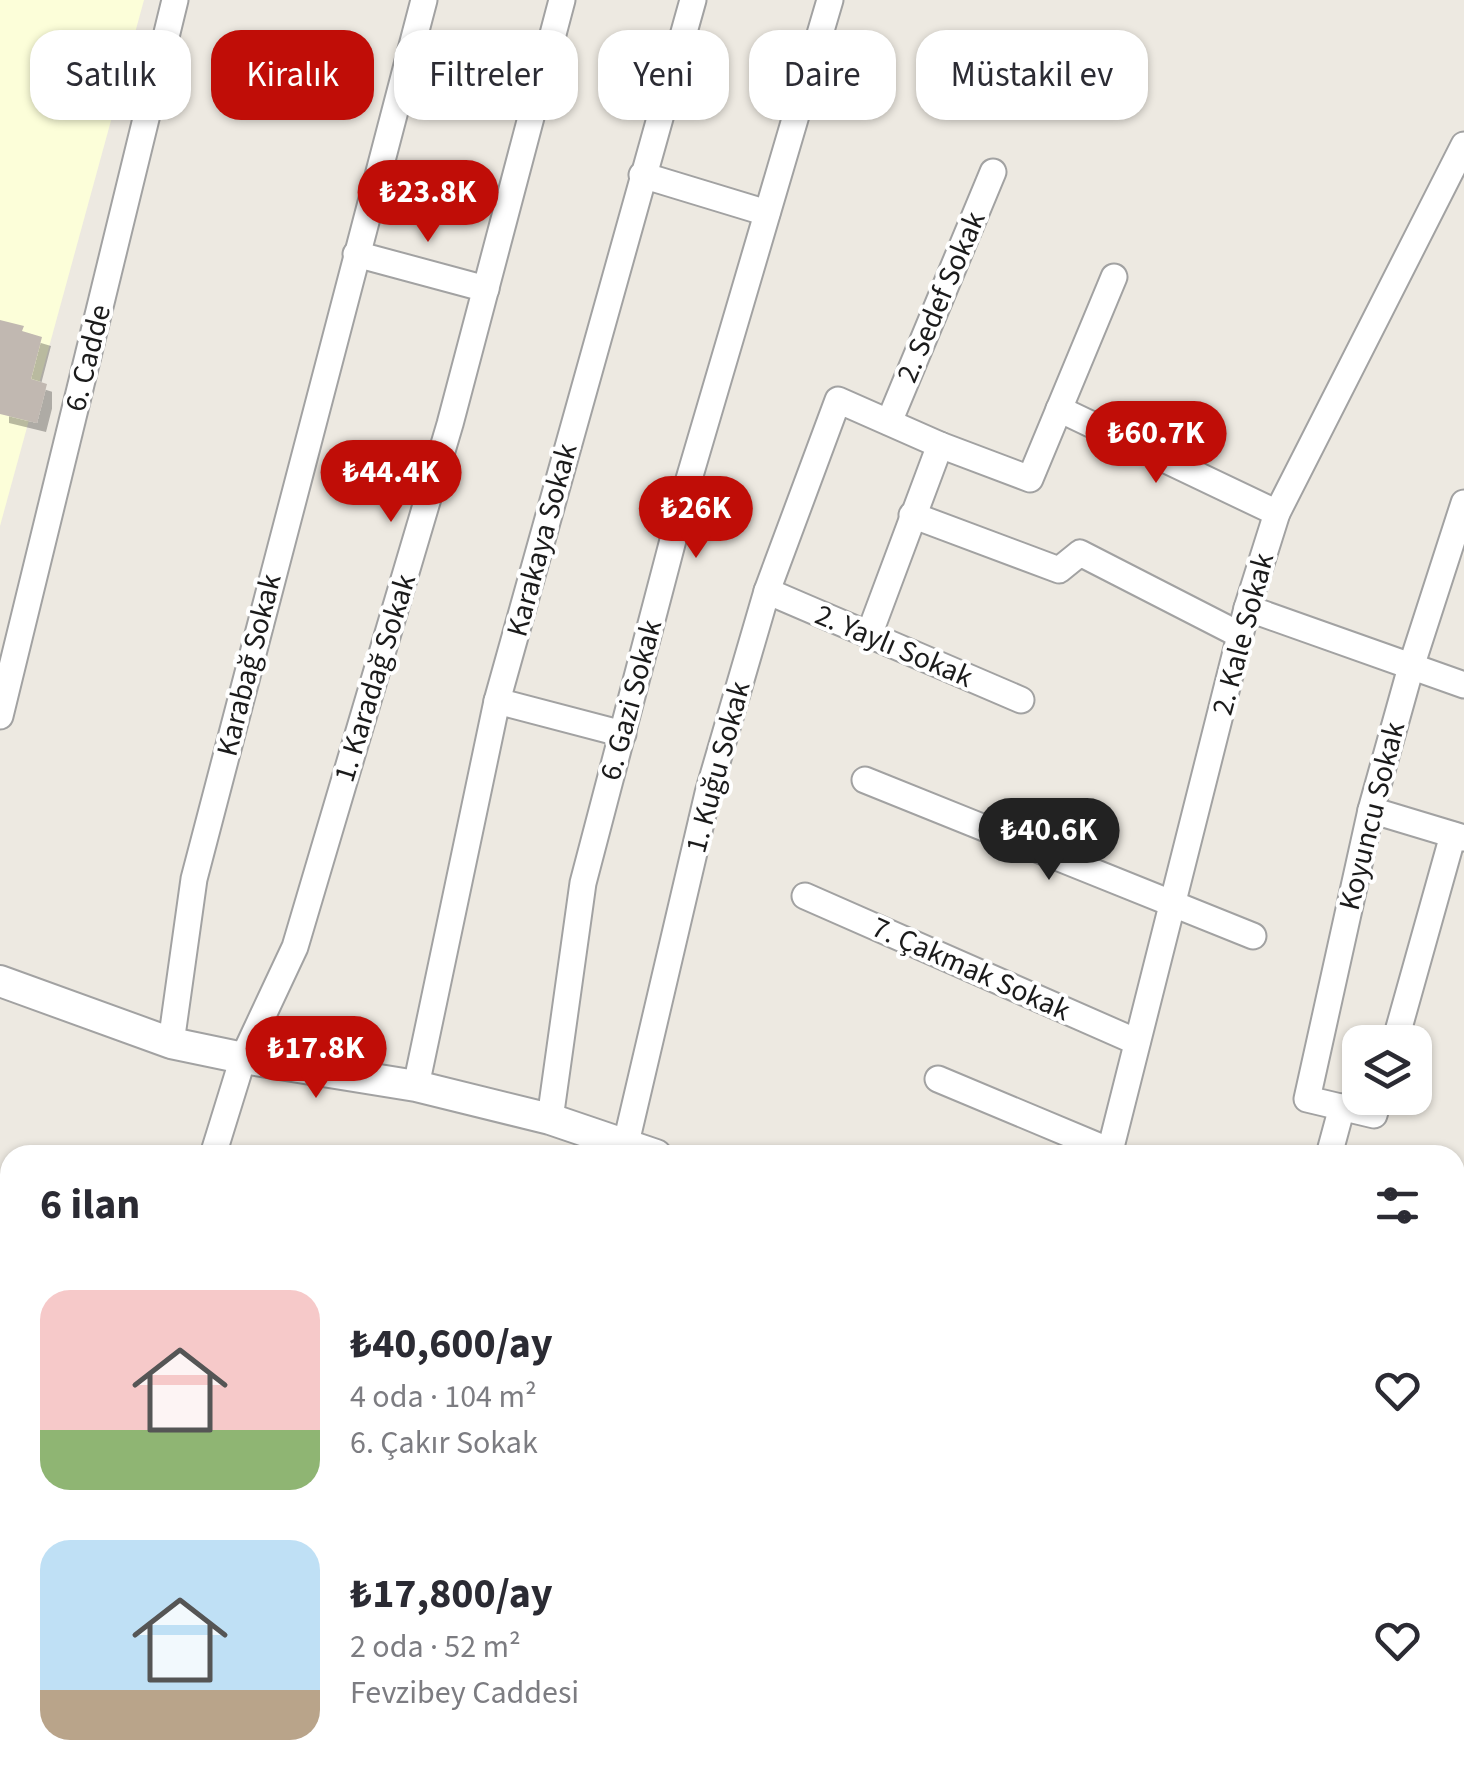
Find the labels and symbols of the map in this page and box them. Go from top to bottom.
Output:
pin: ₺23.8K [347,160,509,245]
street label: 2. Sedef Sokak [886,205,996,389]
street label: 6. Cadde [54,300,122,416]
pin: ₺60.7K [1075,401,1237,486]
street label: Karakaya Sokak [496,439,588,641]
pin: ₺44.4K [310,440,472,525]
pin: ₺26K [637,476,755,561]
street label: 2. Kale Sokak [1201,548,1285,720]
street label: Karabağ Sokak [206,569,292,761]
street label: 1. Karadağ Sokak [323,569,427,787]
street label: 2. Yaylı Sokak [808,593,980,699]
street label: 6. Gazi Sokak [589,615,673,785]
street label: 1. Kuğu Sokak [674,676,762,858]
street label: Koyuncu Sokak [1328,717,1416,915]
pin: ₺40.6K [968,798,1130,883]
street label: 7. Çakmak Sokak [865,906,1077,1032]
pin: ₺17.8K [235,1016,397,1101]

